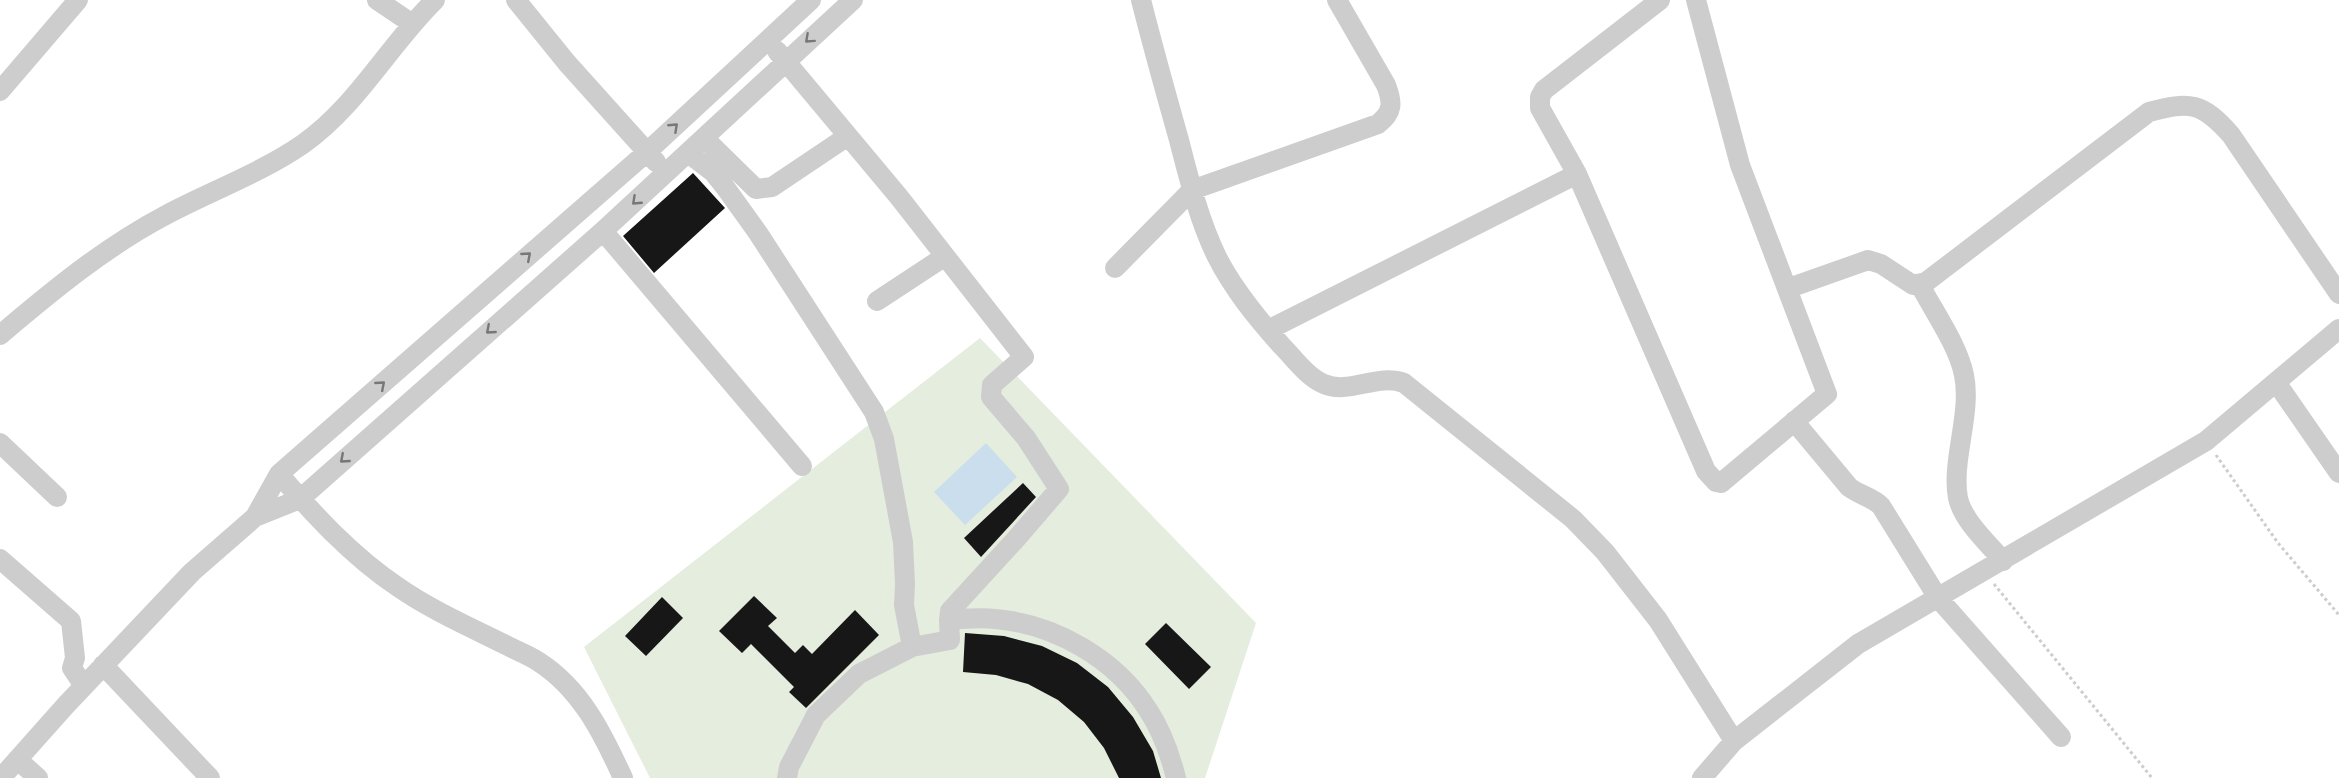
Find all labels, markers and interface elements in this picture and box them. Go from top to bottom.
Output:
one-way arrow [805,32,816,43]
one-way arrow [666,124,677,135]
one-way arrow [632,194,643,205]
one-way arrow [521,252,531,263]
one-way arrow [486,323,497,334]
one-way arrow [374,381,385,392]
one-way arrow [340,452,351,463]

